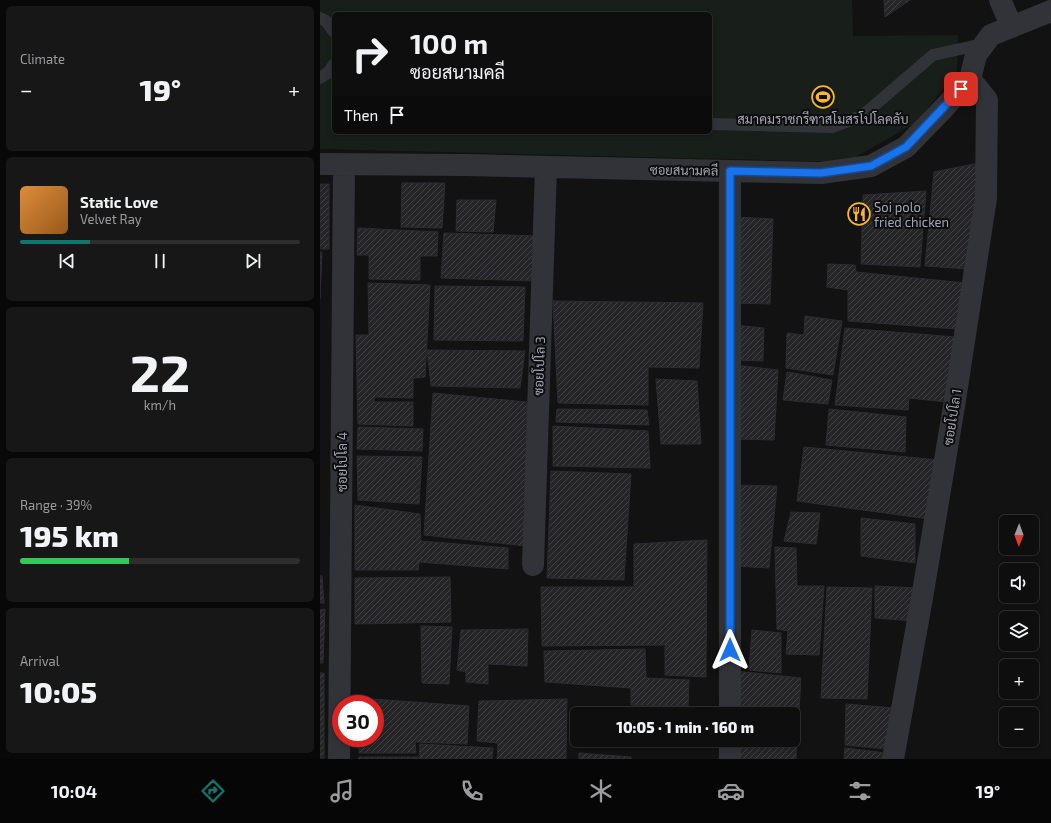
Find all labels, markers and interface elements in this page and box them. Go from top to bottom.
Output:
text: 100 m [410,26,488,60]
icon: right [344,28,396,80]
text: Climate [20,51,65,67]
text: ซอยสนามคลี [410,61,505,83]
text: 19° [140,71,181,107]
pin [944,72,978,106]
text: − [20,76,33,102]
text: + [288,76,300,102]
icon: arrive [950,78,972,100]
sports icon: สมาคมราชกรีฑาสโมสรโปโลคลับ [810,84,836,110]
icon: arrive [386,104,408,126]
text: Then [344,106,378,124]
place label: สมาคมราชกรีฑาสโมสรโปโลคลับ [737,110,909,127]
street label: ซอยสนามคลี [650,160,718,179]
text: Static Love [80,193,158,211]
place label: Soi polo fried chicken [874,199,949,230]
restaurant icon: Soi polo fried chicken [846,201,872,227]
text: Velvet Ray [80,211,142,227]
icon: previous [56,250,78,272]
icon: pause [149,250,171,272]
icon: next [242,250,264,272]
street label: ซอยโปโล 3 [530,336,548,396]
text: 22 [130,340,190,402]
street label: ซอยโปโล 1 [940,388,964,446]
text: km/h [144,397,176,413]
street label: ซอยโปโล 4 [334,432,350,492]
text: Range · 39% [20,497,92,513]
north arrow [999,515,1039,555]
map controls [999,515,1039,747]
text: 195 km [20,517,119,553]
button: sound [999,563,1039,603]
button: layers [999,611,1039,651]
position arrow [709,629,751,671]
text: Arrival [20,653,60,669]
button: + [999,659,1039,699]
text: 10:05 [20,673,97,709]
speed limit sign: 30 [332,695,384,747]
button: − [999,707,1039,747]
text: 10:05 · 1 min · 160 m [616,718,754,736]
icon: directions [199,777,227,805]
icon: music [328,777,356,805]
icon: phone [458,777,486,805]
icon: climate [587,777,615,805]
icon: car [717,777,745,805]
icon: filters [846,777,874,805]
text: 10:04 [51,780,97,802]
text: 19° [976,780,1000,802]

